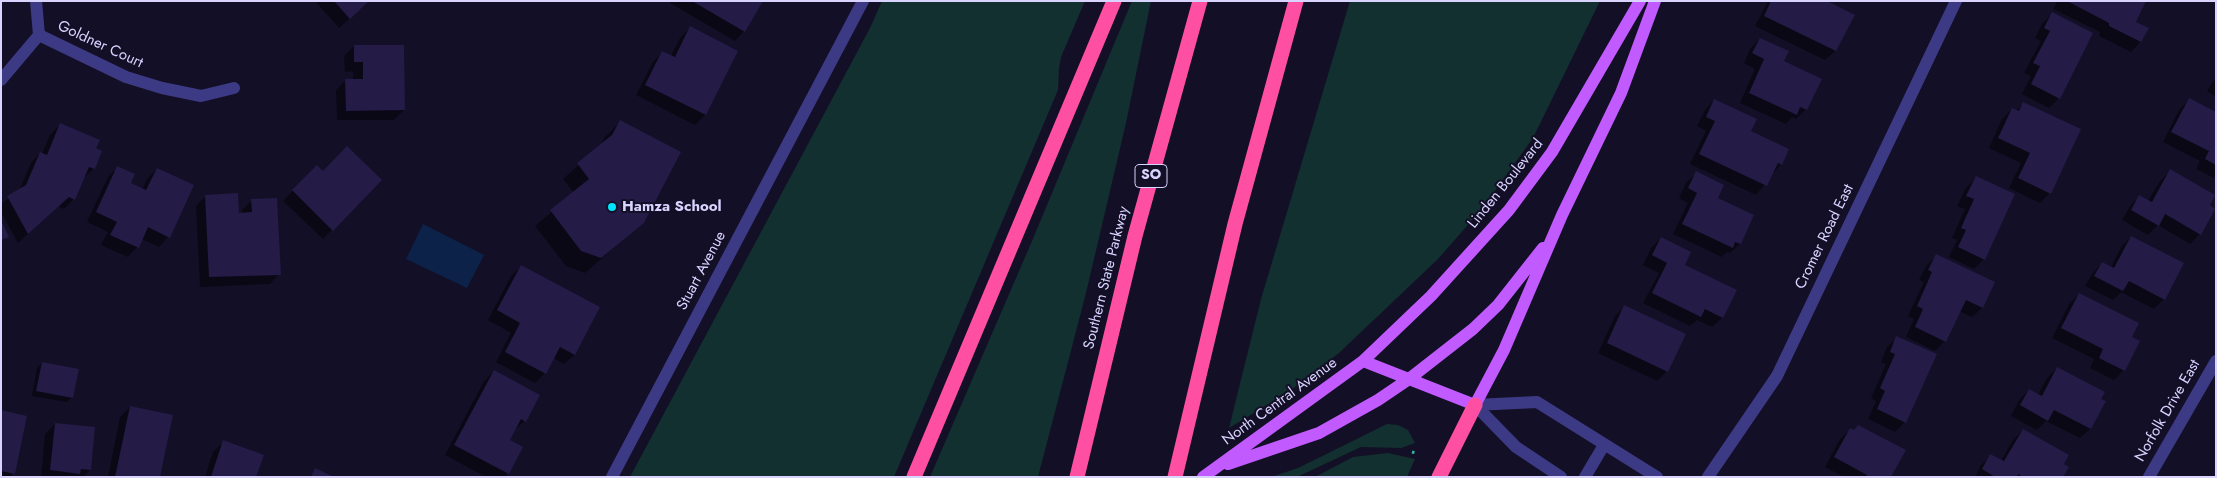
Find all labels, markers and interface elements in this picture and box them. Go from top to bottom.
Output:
street label: Goldner Court [54,17,146,73]
street label: Linden Boulevard [1464,136,1548,232]
road number: SO [1135,165,1167,188]
street label: Cromer Road East [1792,182,1858,292]
place label: Hamza School [622,198,722,216]
marker: Hamza School [606,201,618,213]
street label: Southern State Parkway [1081,205,1133,351]
street label: Stuart Avenue [674,228,730,314]
street label: North Central Avenue [1219,354,1341,450]
street label: Norfolk Drive East [2131,357,2205,465]

